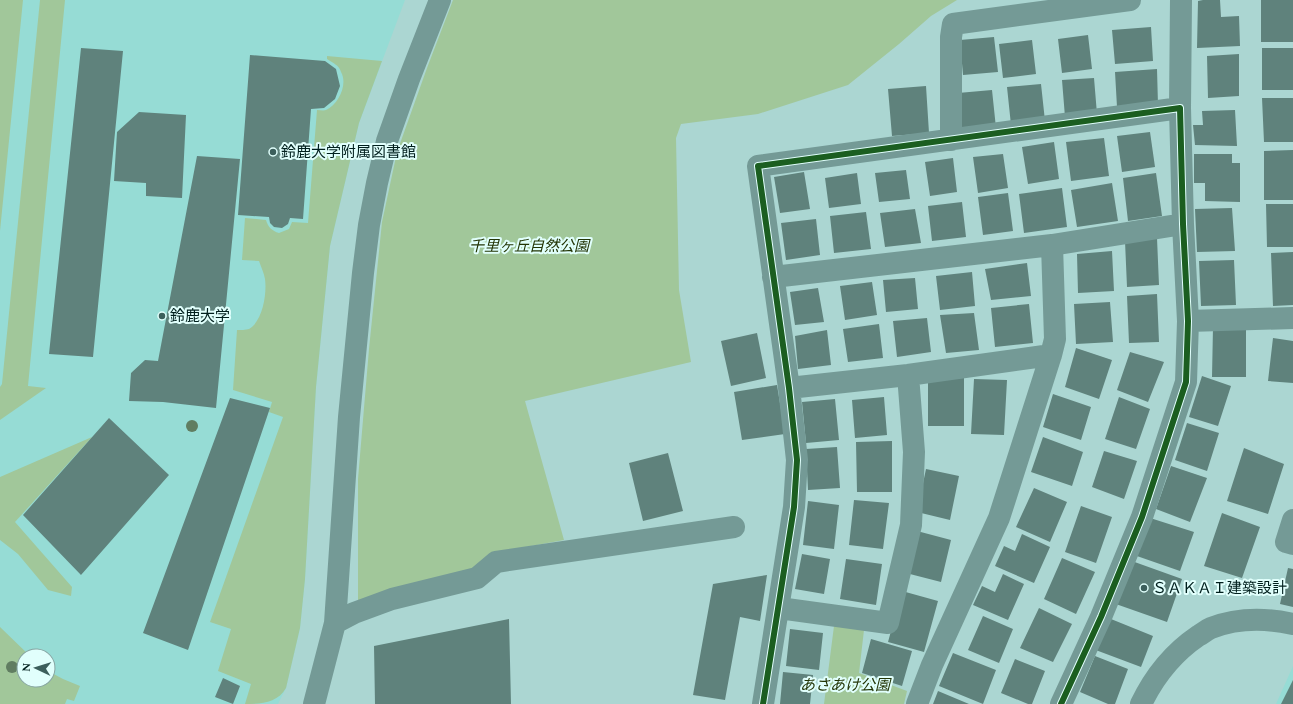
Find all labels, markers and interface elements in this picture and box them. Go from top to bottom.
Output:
place label: 鈴鹿大学附属図書館 [281,141,416,164]
marker: 鈴鹿大学附属図書館 [268,147,278,157]
park label: 千里ヶ丘自然公園 [469,235,591,258]
place label: 鈴鹿大学 [170,305,230,328]
marker: 鈴鹿大学 [157,311,167,321]
place label: ＳＡＫＡＩ建築設計 [1152,577,1287,600]
marker: ＳＡＫＡＩ建築設計 [1139,583,1149,593]
north arrow [16,648,56,688]
text: N [18,662,35,672]
park label: あさあけ公園 [800,674,892,697]

